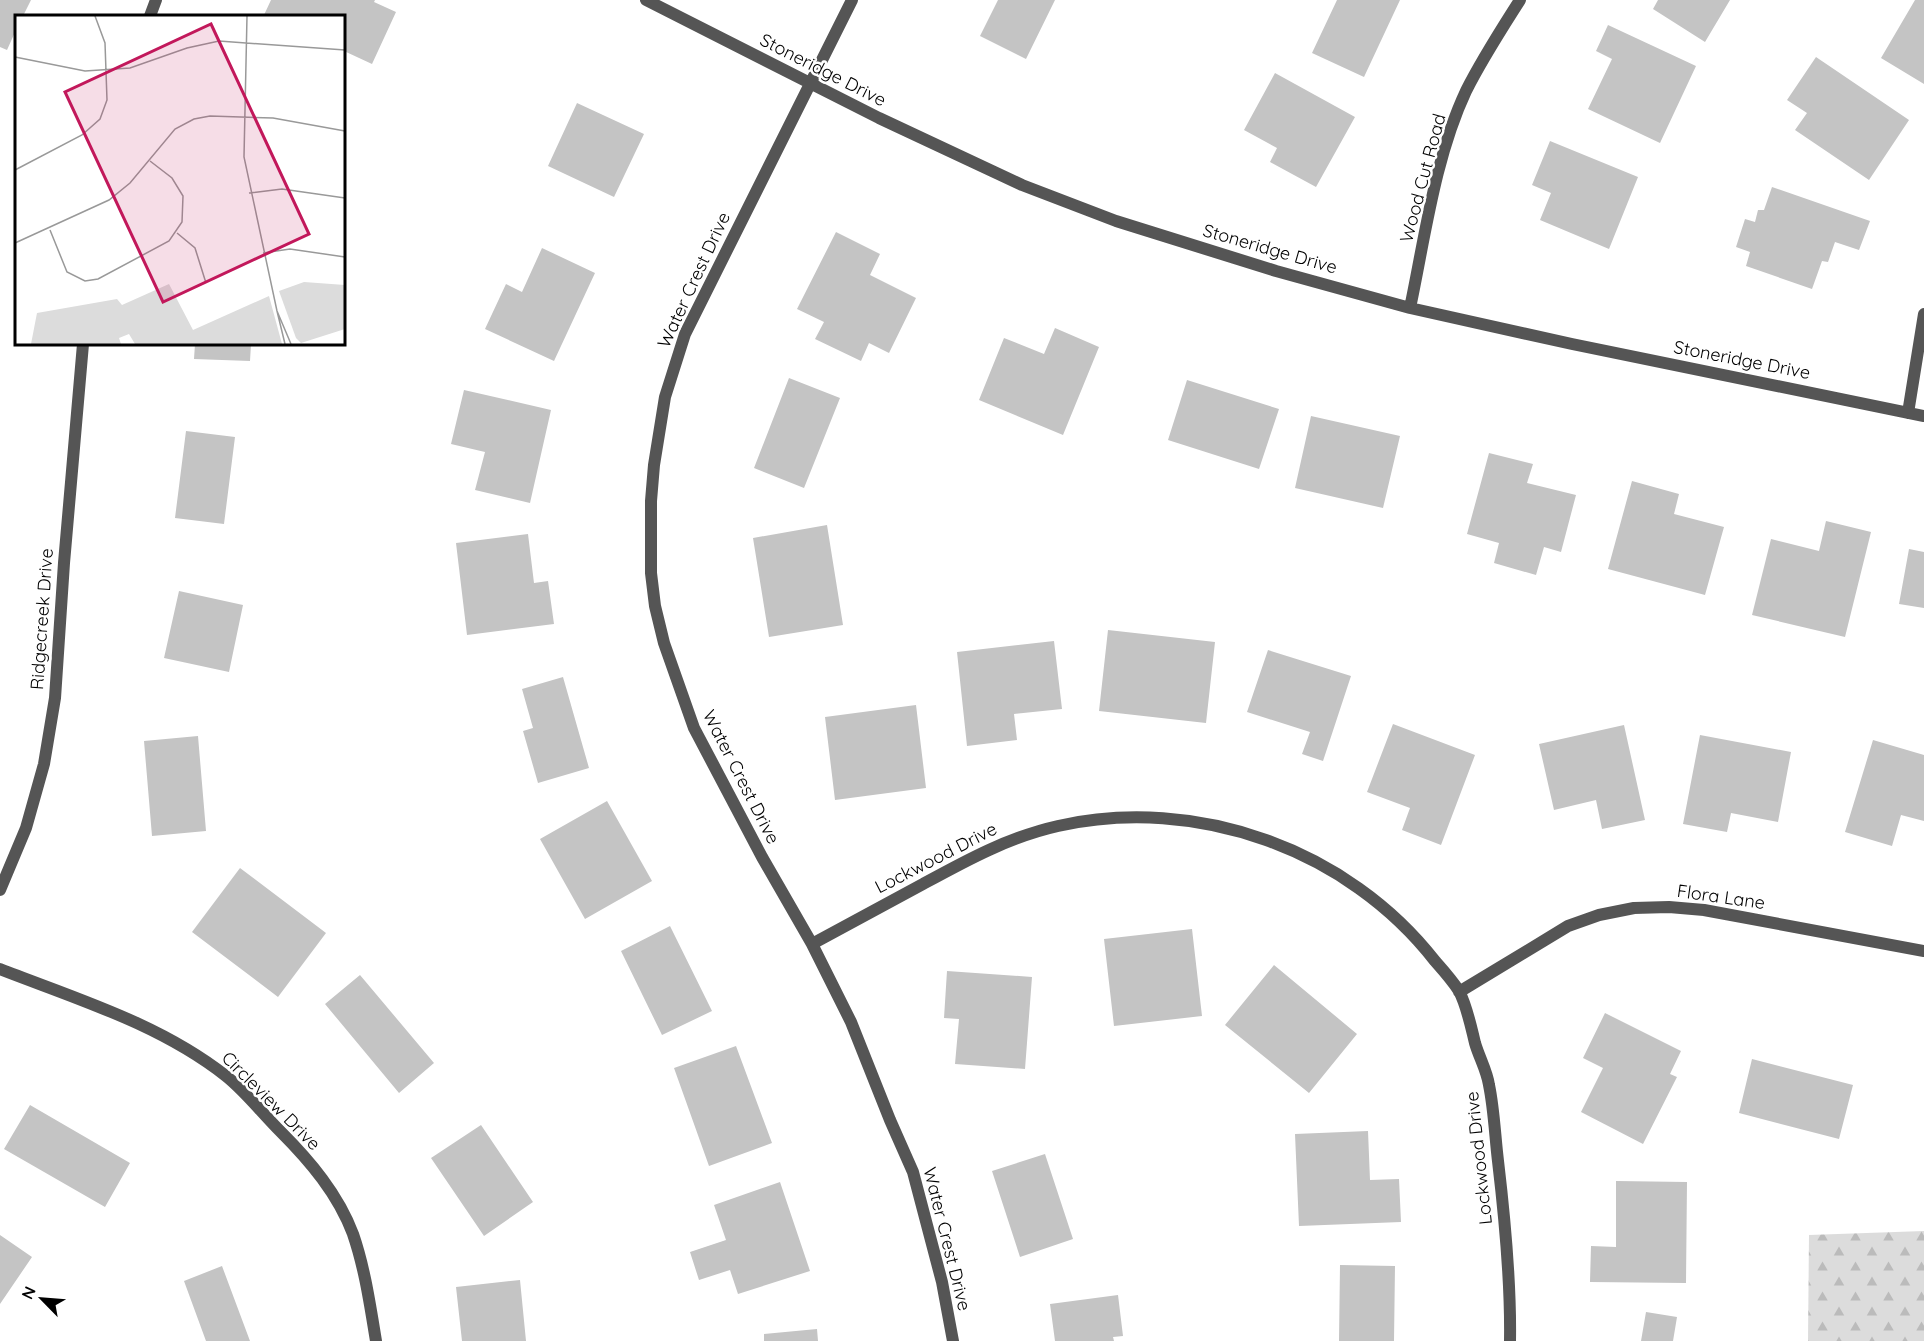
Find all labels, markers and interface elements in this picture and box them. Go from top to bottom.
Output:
inset map [15,15,345,345]
street label: Stoneridge Drive [756,28,890,111]
street label: Wood Cut Road [1394,111,1451,245]
street label: Water Crest Drive [652,208,735,351]
street label: Stoneridge Drive [1200,218,1340,279]
street label: Stoneridge Drive [1672,335,1812,384]
street label: Ridgecreek Drive [25,547,58,691]
street label: Water Crest Drive [698,706,785,848]
street label: Lockwood Drive [871,817,1001,898]
street label: Flora Lane [1676,879,1767,914]
street label: Circleview Drive [217,1046,326,1155]
street label: Lockwood Drive [1460,1090,1497,1226]
street label: Water Crest Drive [918,1165,976,1313]
north arrow [12,1269,72,1329]
text: N [17,1283,40,1302]

